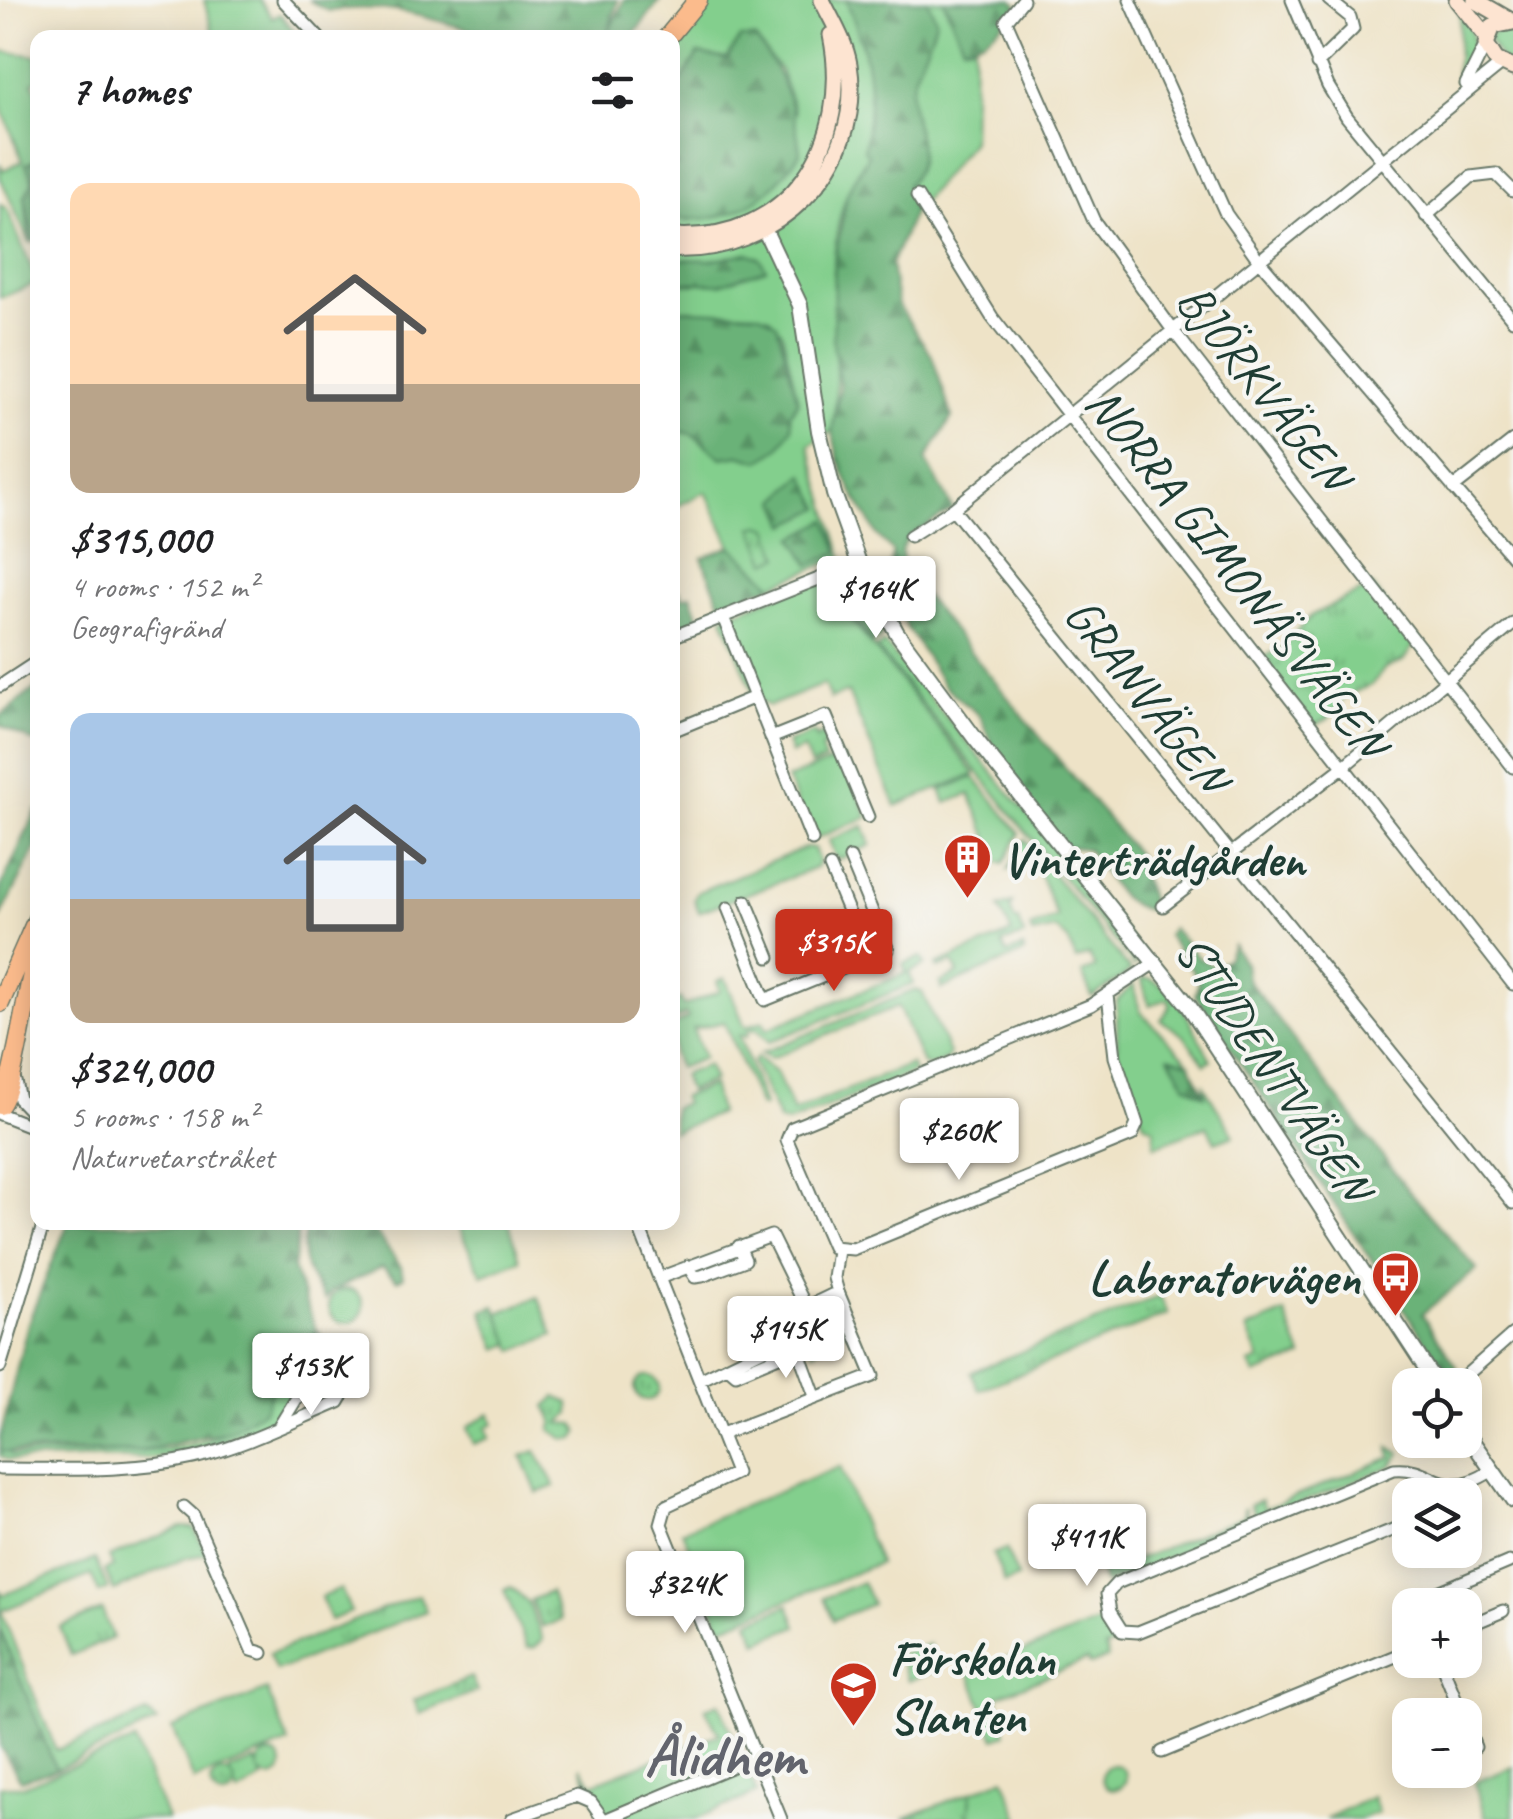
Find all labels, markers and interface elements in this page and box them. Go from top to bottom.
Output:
icon: filters [585,63,640,118]
text: 7 homes [70,64,188,117]
icon: home [265,248,445,428]
street label: BJÖRKVÄGEN [1163,270,1369,509]
street label: NORRA GIMONÄSVÄGEN [1072,374,1406,776]
text: $315,000 [70,513,210,566]
pin: $164K [806,556,946,641]
text: 4 rooms · 152 m² [70,566,257,607]
text: $164K [839,568,913,609]
street label: GRANVÄGEN [1051,585,1247,811]
text: Geografigränd [70,607,222,648]
icon: home [265,778,445,958]
place label: Vinterträdgården [1002,828,1308,891]
building icon: Vinterträdgården [941,832,993,900]
pin: $315K [764,909,904,994]
text: $315K [797,921,871,962]
street label: STUDENTVÄGEN [1162,923,1390,1219]
text: $324,000 [70,1043,211,1096]
text: 5 rooms · 158 m² [70,1096,257,1137]
pin: $260K [889,1098,1029,1183]
text: $260K [922,1110,996,1151]
text: Naturvetarstråket [70,1137,274,1178]
place label: Laboratorvägen [1088,1246,1361,1309]
bus stop icon: Laboratorvägen [1369,1250,1421,1318]
pin: $145K [716,1296,856,1381]
text: $145K [749,1308,823,1349]
pin: $153K [241,1333,381,1418]
text: $153K [274,1345,348,1386]
map controls [1392,1368,1482,1788]
button: locate [1392,1368,1482,1458]
button: layers [1392,1478,1482,1568]
pin: $411K [1017,1504,1157,1589]
text: $411K [1050,1516,1124,1557]
pin: $324K [615,1551,755,1636]
text: $324K [648,1563,722,1604]
button: + [1392,1588,1482,1678]
place label: Förskolan Slanten [889,1627,1056,1748]
school or university icon: Förskolan Slanten [828,1660,880,1728]
button: − [1392,1698,1482,1788]
district label: Ålidhem [645,1717,808,1793]

